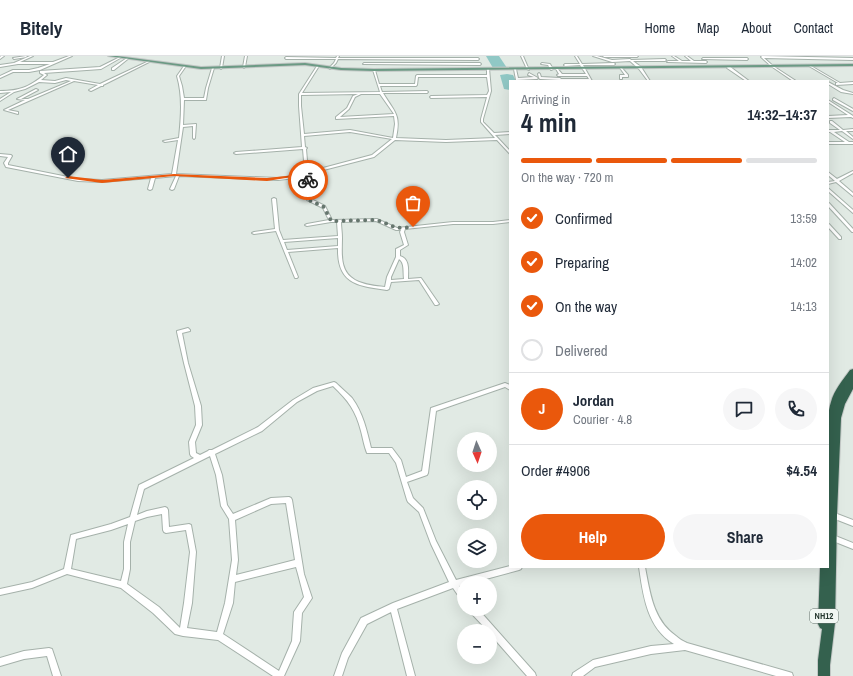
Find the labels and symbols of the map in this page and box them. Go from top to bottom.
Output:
pin [51,137,85,178]
courier [288,160,328,200]
pin [396,186,430,227]
north arrow [457,432,497,472]
road number: NH12 [810,609,838,623]

